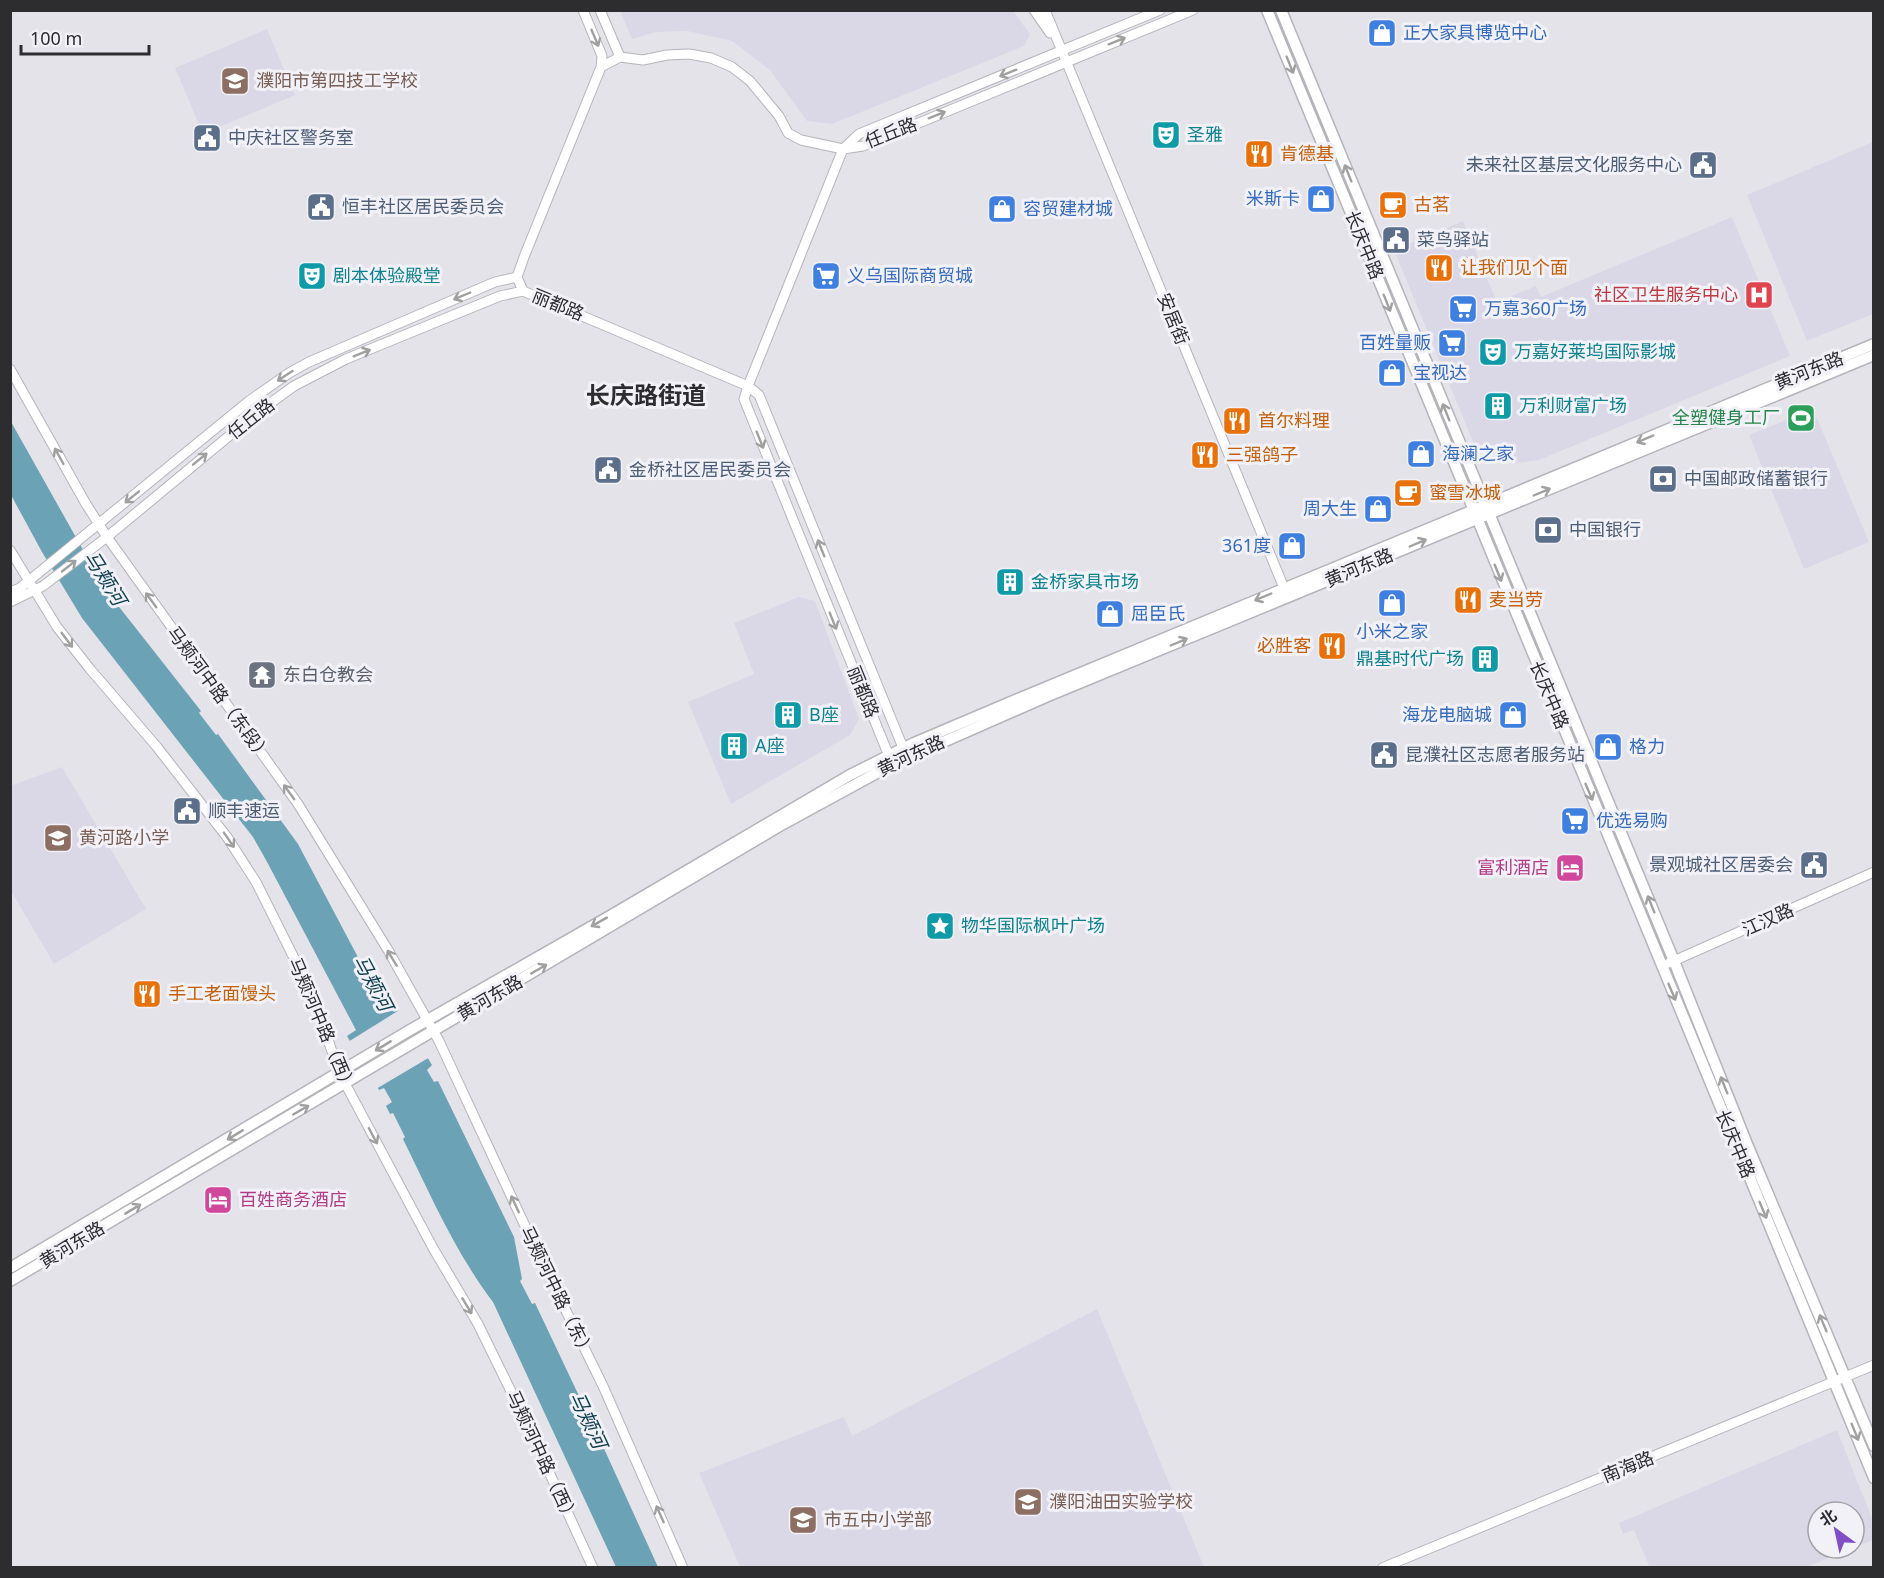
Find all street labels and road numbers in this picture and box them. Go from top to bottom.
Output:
street label: 任丘路 [861,111,920,153]
street label: 长庆中路 [1340,207,1390,282]
street label: 丽都路 [529,283,588,325]
street label: 安居街 [1153,289,1195,348]
street label: 黄河东路 [1771,345,1846,395]
street label: 任丘路 [222,392,279,444]
street label: 黄河东路 [1321,542,1396,592]
street label: 马颊河中路（东段） [162,621,277,766]
street label: 长庆中路 [1525,657,1575,732]
street label: 丽都路 [843,662,885,721]
street label: 黄河东路 [873,729,948,781]
street label: 江汉路 [1738,897,1797,941]
street label: 马颊河中路（西） [284,954,362,1096]
street label: 黄河东路 [452,969,527,1026]
street label: 长庆中路 [1711,1106,1761,1181]
street label: 黄河东路 [34,1215,109,1273]
street label: 马颊河中路（东） [516,1222,600,1362]
street label: 马颊河中路（西） [502,1386,584,1527]
street label: 南海路 [1598,1445,1657,1487]

